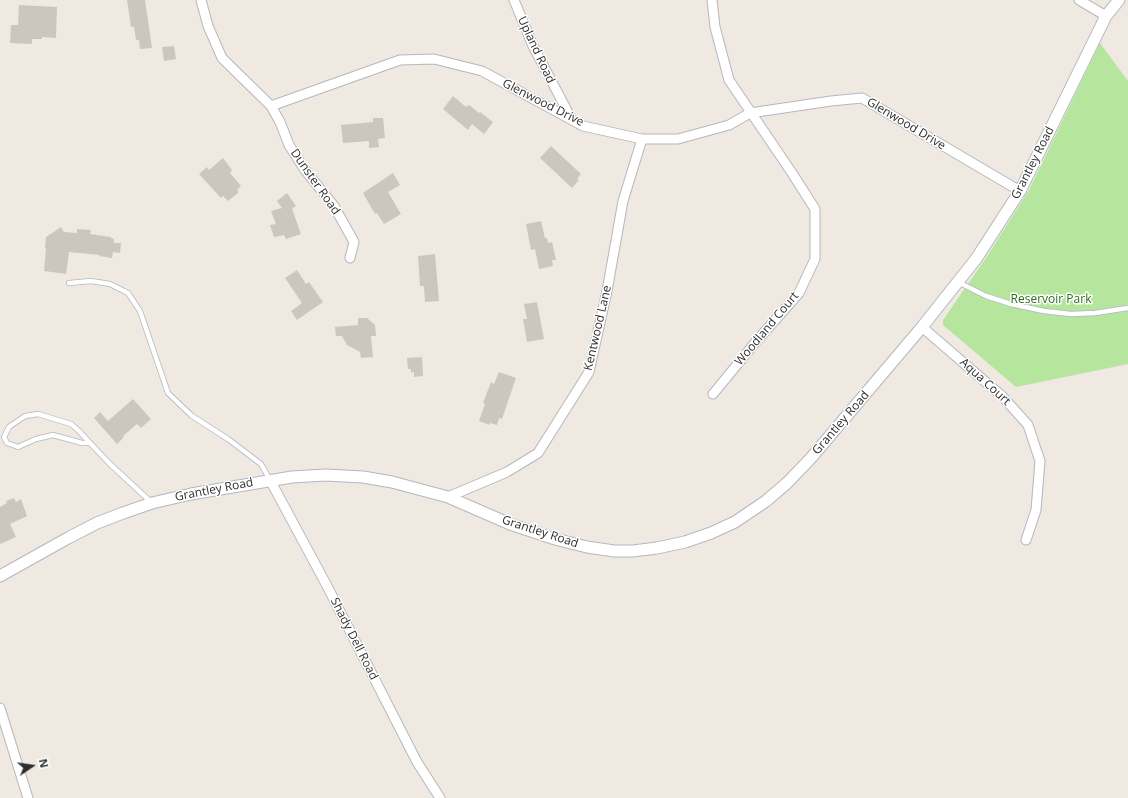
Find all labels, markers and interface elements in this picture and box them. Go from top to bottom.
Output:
street label: Upland Road [514,14,558,86]
street label: Glenwood Drive [500,76,586,130]
street label: Glenwood Drive [864,95,948,153]
street label: Grantley Road [1009,124,1057,202]
street label: Dunster Road [287,146,343,218]
street label: Kentwood Lane [581,284,615,372]
street label: Woodland Court [732,289,802,369]
park label: Reservoir Park [1011,293,1091,307]
street label: Aqua Court [957,355,1013,409]
street label: Grantley Road [809,388,873,458]
street label: Grantley Road [174,475,254,505]
street label: Grantley Road [500,513,580,551]
street label: Shady Dell Road [327,595,381,683]
north arrow [12,746,52,786]
text: N [36,757,52,769]

